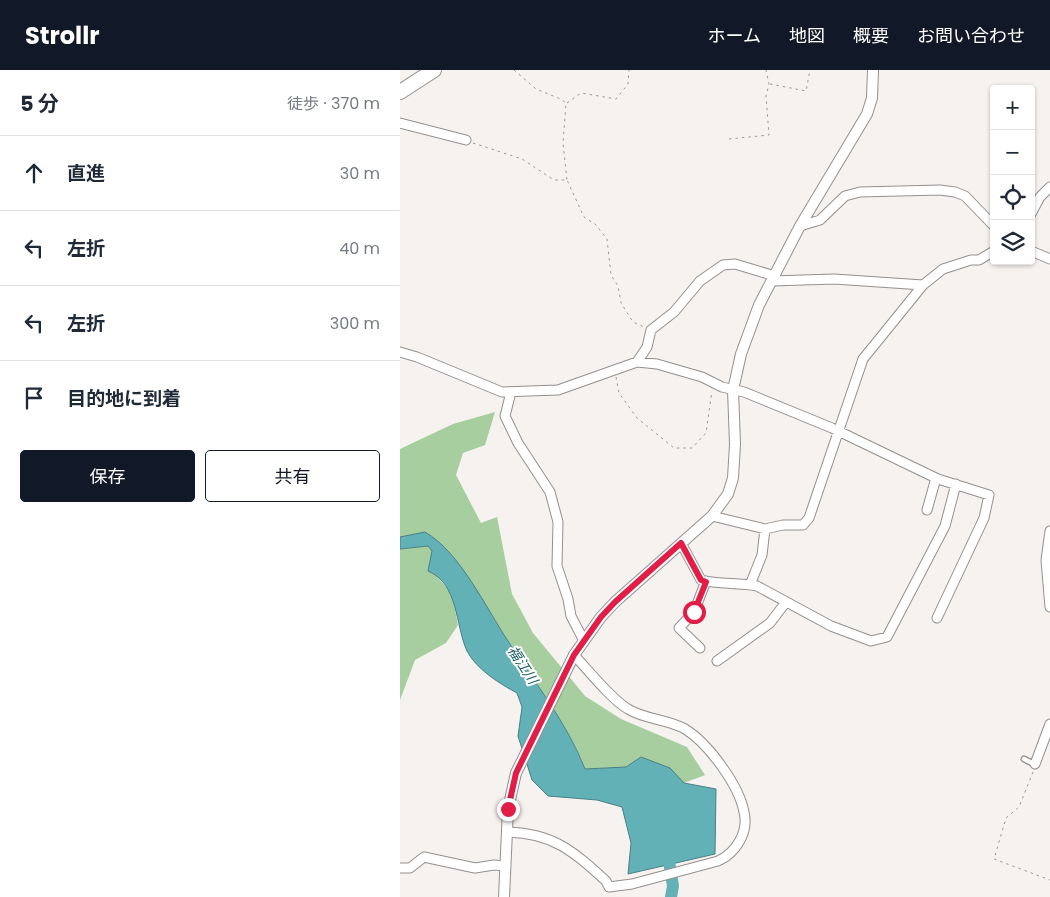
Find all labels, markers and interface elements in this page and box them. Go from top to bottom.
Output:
text: Strollr [25,19,100,52]
text: ホーム [708,23,761,48]
text: 地図 [789,23,825,48]
text: 概要 [853,23,889,48]
text: お問い合わせ [917,23,1025,48]
map controls [990,85,1035,265]
button: + [990,85,1035,130]
text: 5 分 [20,89,59,118]
text: 徒歩 · 370 m [287,92,380,115]
button: − [990,130,1035,175]
icon: ahead [20,159,48,187]
text: 直進 [67,160,105,187]
text: 30 m [340,162,380,185]
button: locate [990,175,1035,220]
button: layers [990,220,1035,265]
icon: left [20,234,48,262]
text: 左折 [67,235,105,262]
text: 40 m [339,237,380,260]
icon: left [20,309,48,337]
text: 左折 [67,310,105,337]
text: 300 m [330,312,380,335]
icon: arrive [20,384,48,412]
text: 目的地に到着 [67,385,181,412]
button: 保存 [20,450,195,502]
button: 共有 [205,450,380,502]
route start [683,601,706,624]
water label: 福江川 [503,642,544,690]
route end [497,798,520,821]

